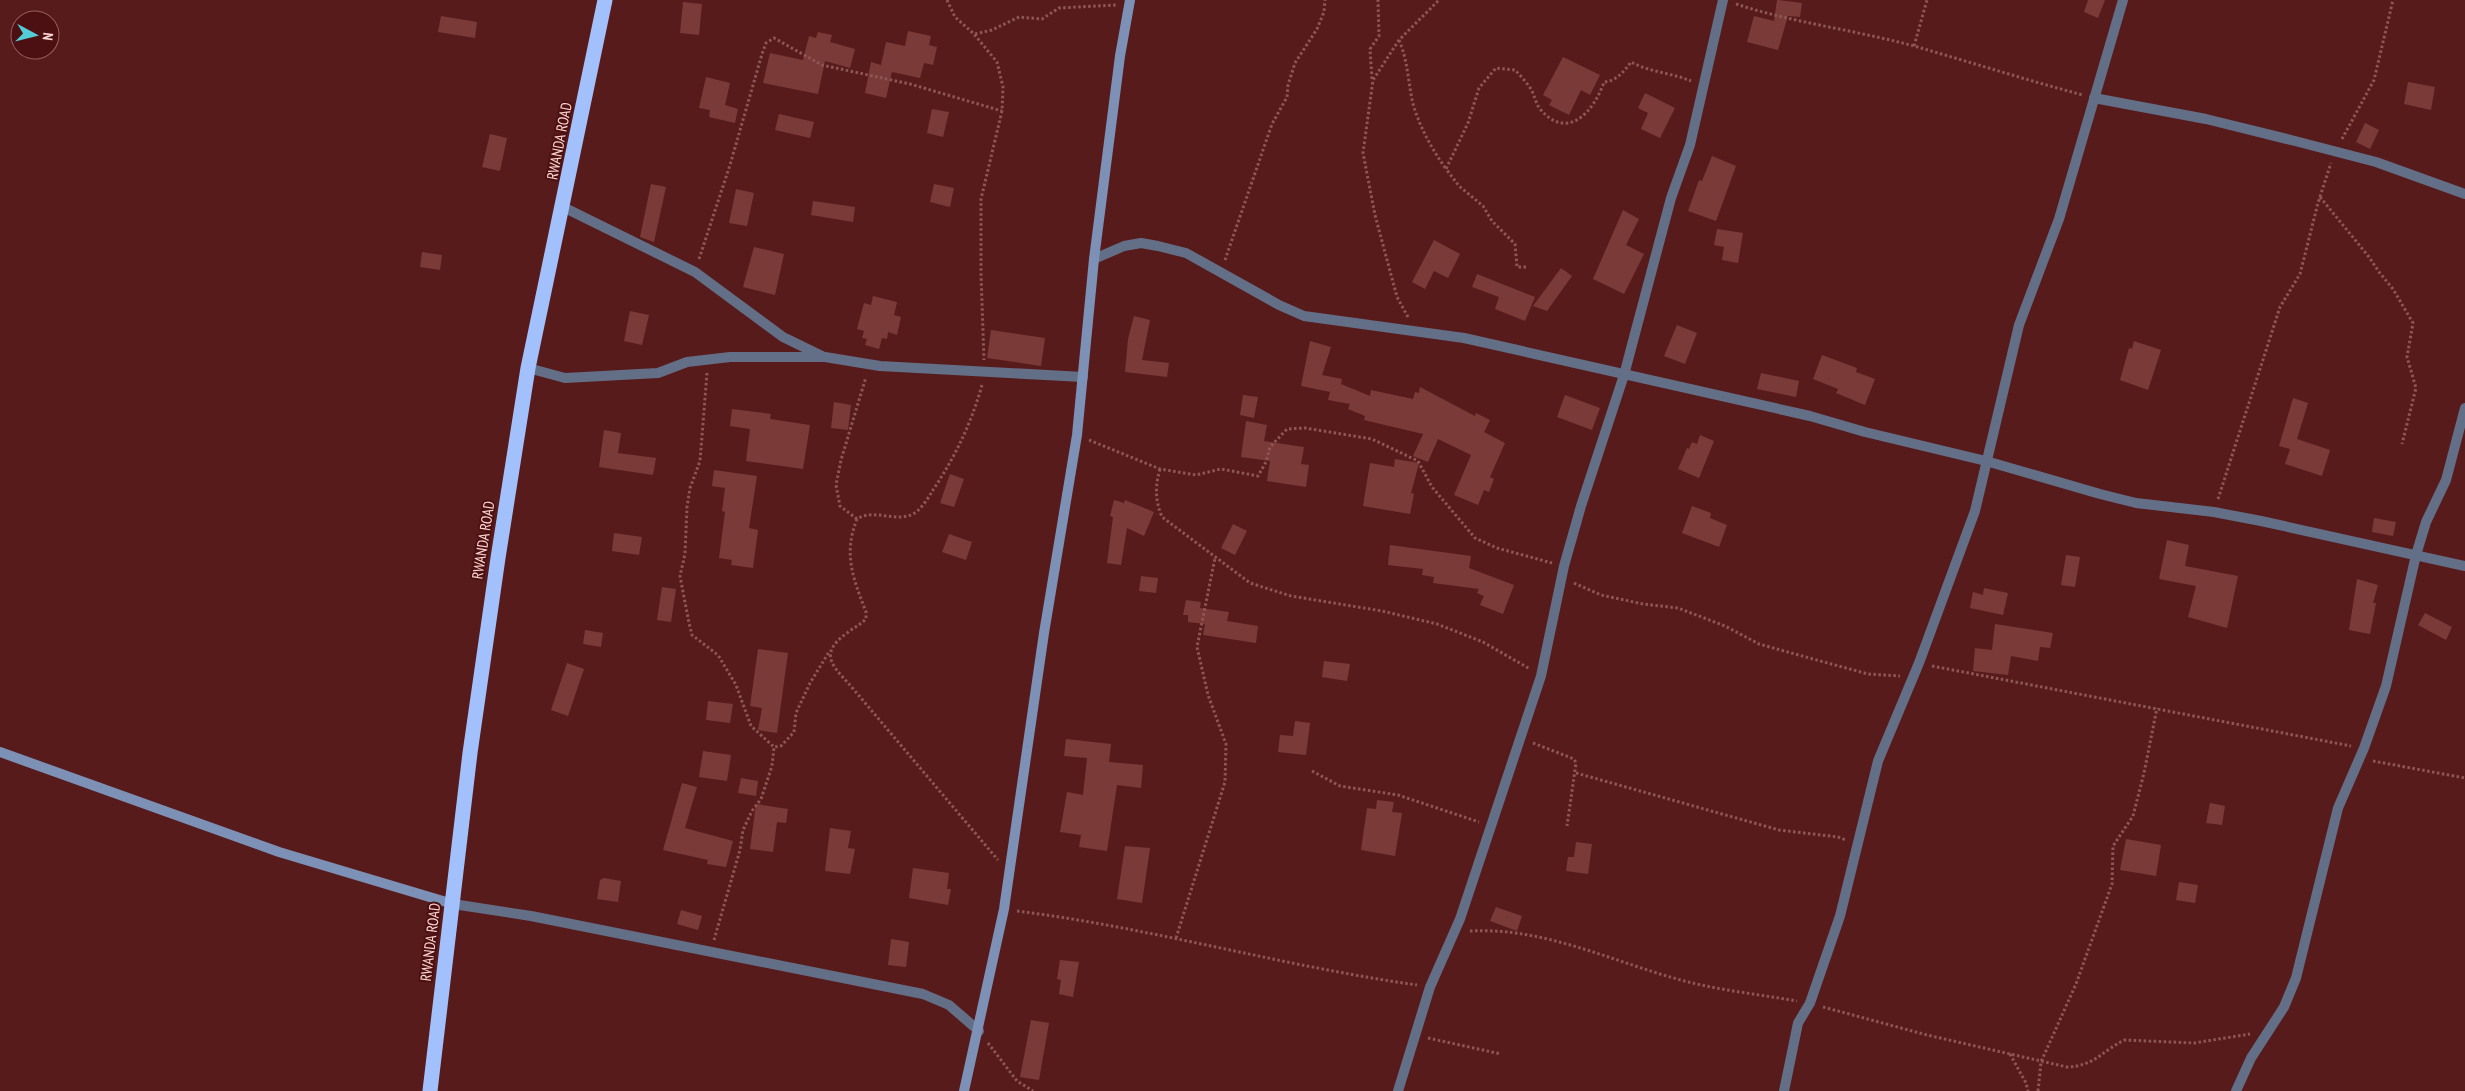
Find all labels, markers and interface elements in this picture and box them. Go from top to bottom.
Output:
north arrow [10,10,60,60]
text: N [39,32,57,41]
street label: RWANDA ROAD [542,100,576,181]
street label: RWANDA ROAD [467,500,499,580]
street label: RWANDA ROAD [416,902,444,982]

